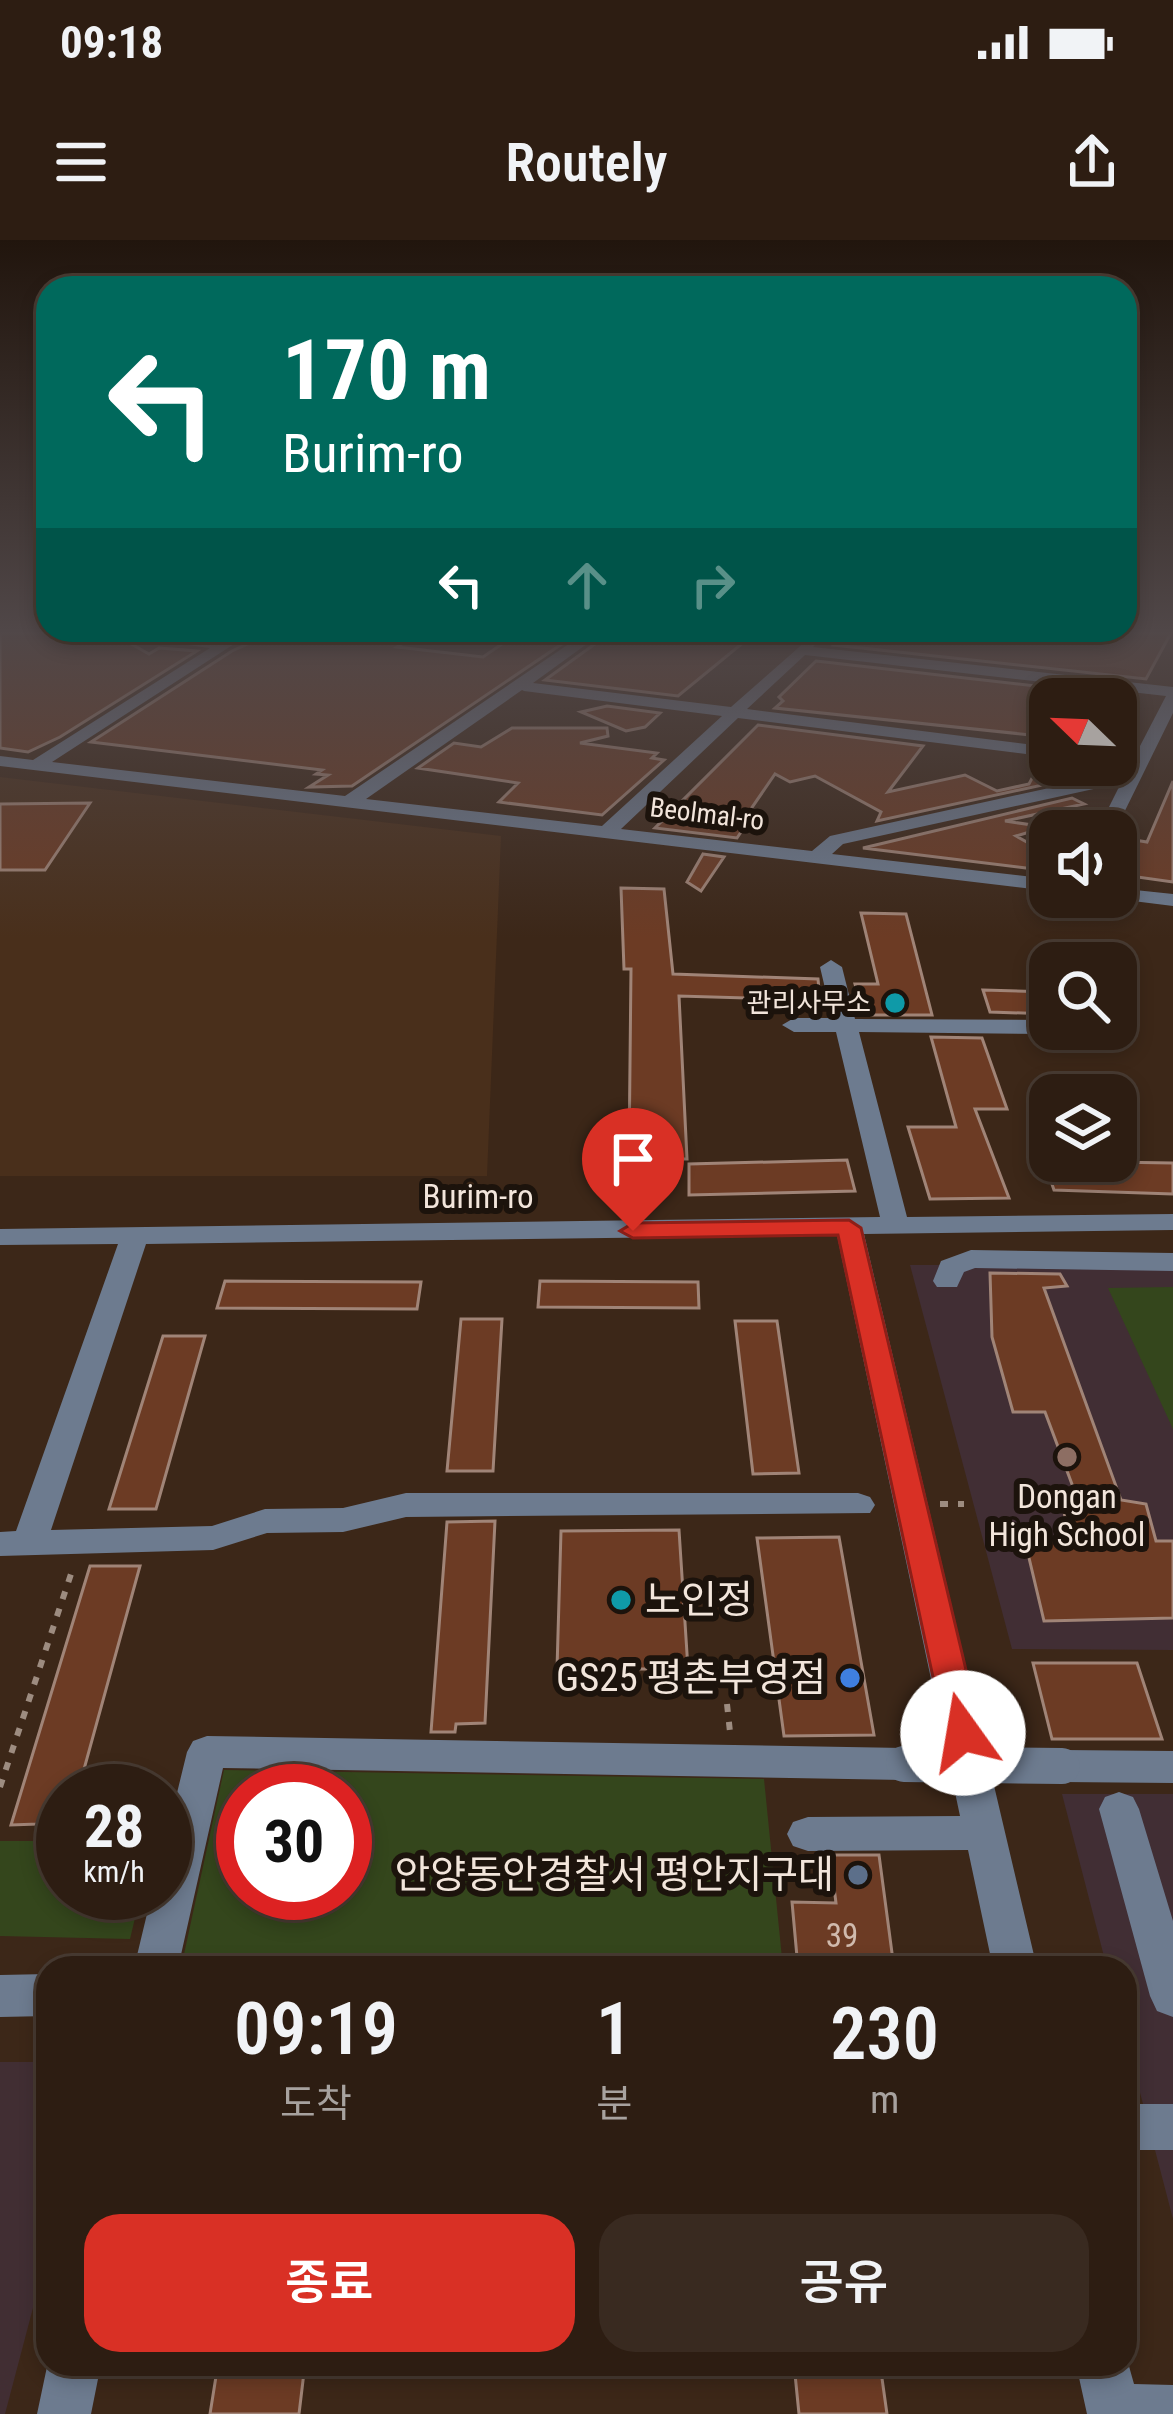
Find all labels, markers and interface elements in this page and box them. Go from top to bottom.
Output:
text: 09:18 [60,16,163,69]
icon: menu [48,129,114,195]
icon: share [1059,129,1125,195]
text: Routely [505,131,668,194]
text: 170 m [282,321,491,420]
icon: left [84,324,240,480]
text: Burim-ro [282,422,464,485]
icon: left [428,552,494,618]
icon: ahead [554,552,620,618]
icon: right [680,552,746,618]
north arrow [1029,678,1137,786]
map controls [1029,678,1137,1182]
street label: Beolmal-ro [648,791,766,837]
button: sound [1029,810,1137,918]
button: search [1029,942,1137,1050]
place label: 관리사무소 [747,987,871,1019]
marker: 관리사무소 [882,990,908,1016]
button: layers [1029,1074,1137,1182]
pin [582,1108,684,1231]
icon: arrive [600,1126,666,1192]
street label: Burim-ro [423,1177,533,1216]
marker: Dongan High School [1054,1444,1080,1470]
place label: Dongan High School [989,1477,1145,1554]
place label: 노인정 [645,1577,753,1623]
marker: 노인정 [608,1587,634,1613]
place label: GS25 평촌부영점 [556,1655,826,1701]
marker: GS25 평촌부영점 [837,1665,863,1691]
position arrow [900,1670,1026,1796]
speed limit sign: 30 [216,1764,372,1920]
text: 28 [84,1791,144,1862]
place label: 안양동안경찰서 평안지구대 [394,1852,834,1898]
text: km/h [83,1854,145,1889]
marker: 안양동안경찰서 평안지구대 [845,1862,871,1888]
house number: 39 [826,1916,858,1955]
text: 09:19 [234,1987,398,2072]
text: 1 [596,1987,632,2072]
text: 230 [830,1992,939,2077]
text: m [870,2077,899,2123]
text: 도착 [280,2081,352,2127]
text: 분 [596,2081,632,2127]
button: 종료 [84,2214,575,2352]
button: 공유 [599,2214,1089,2352]

